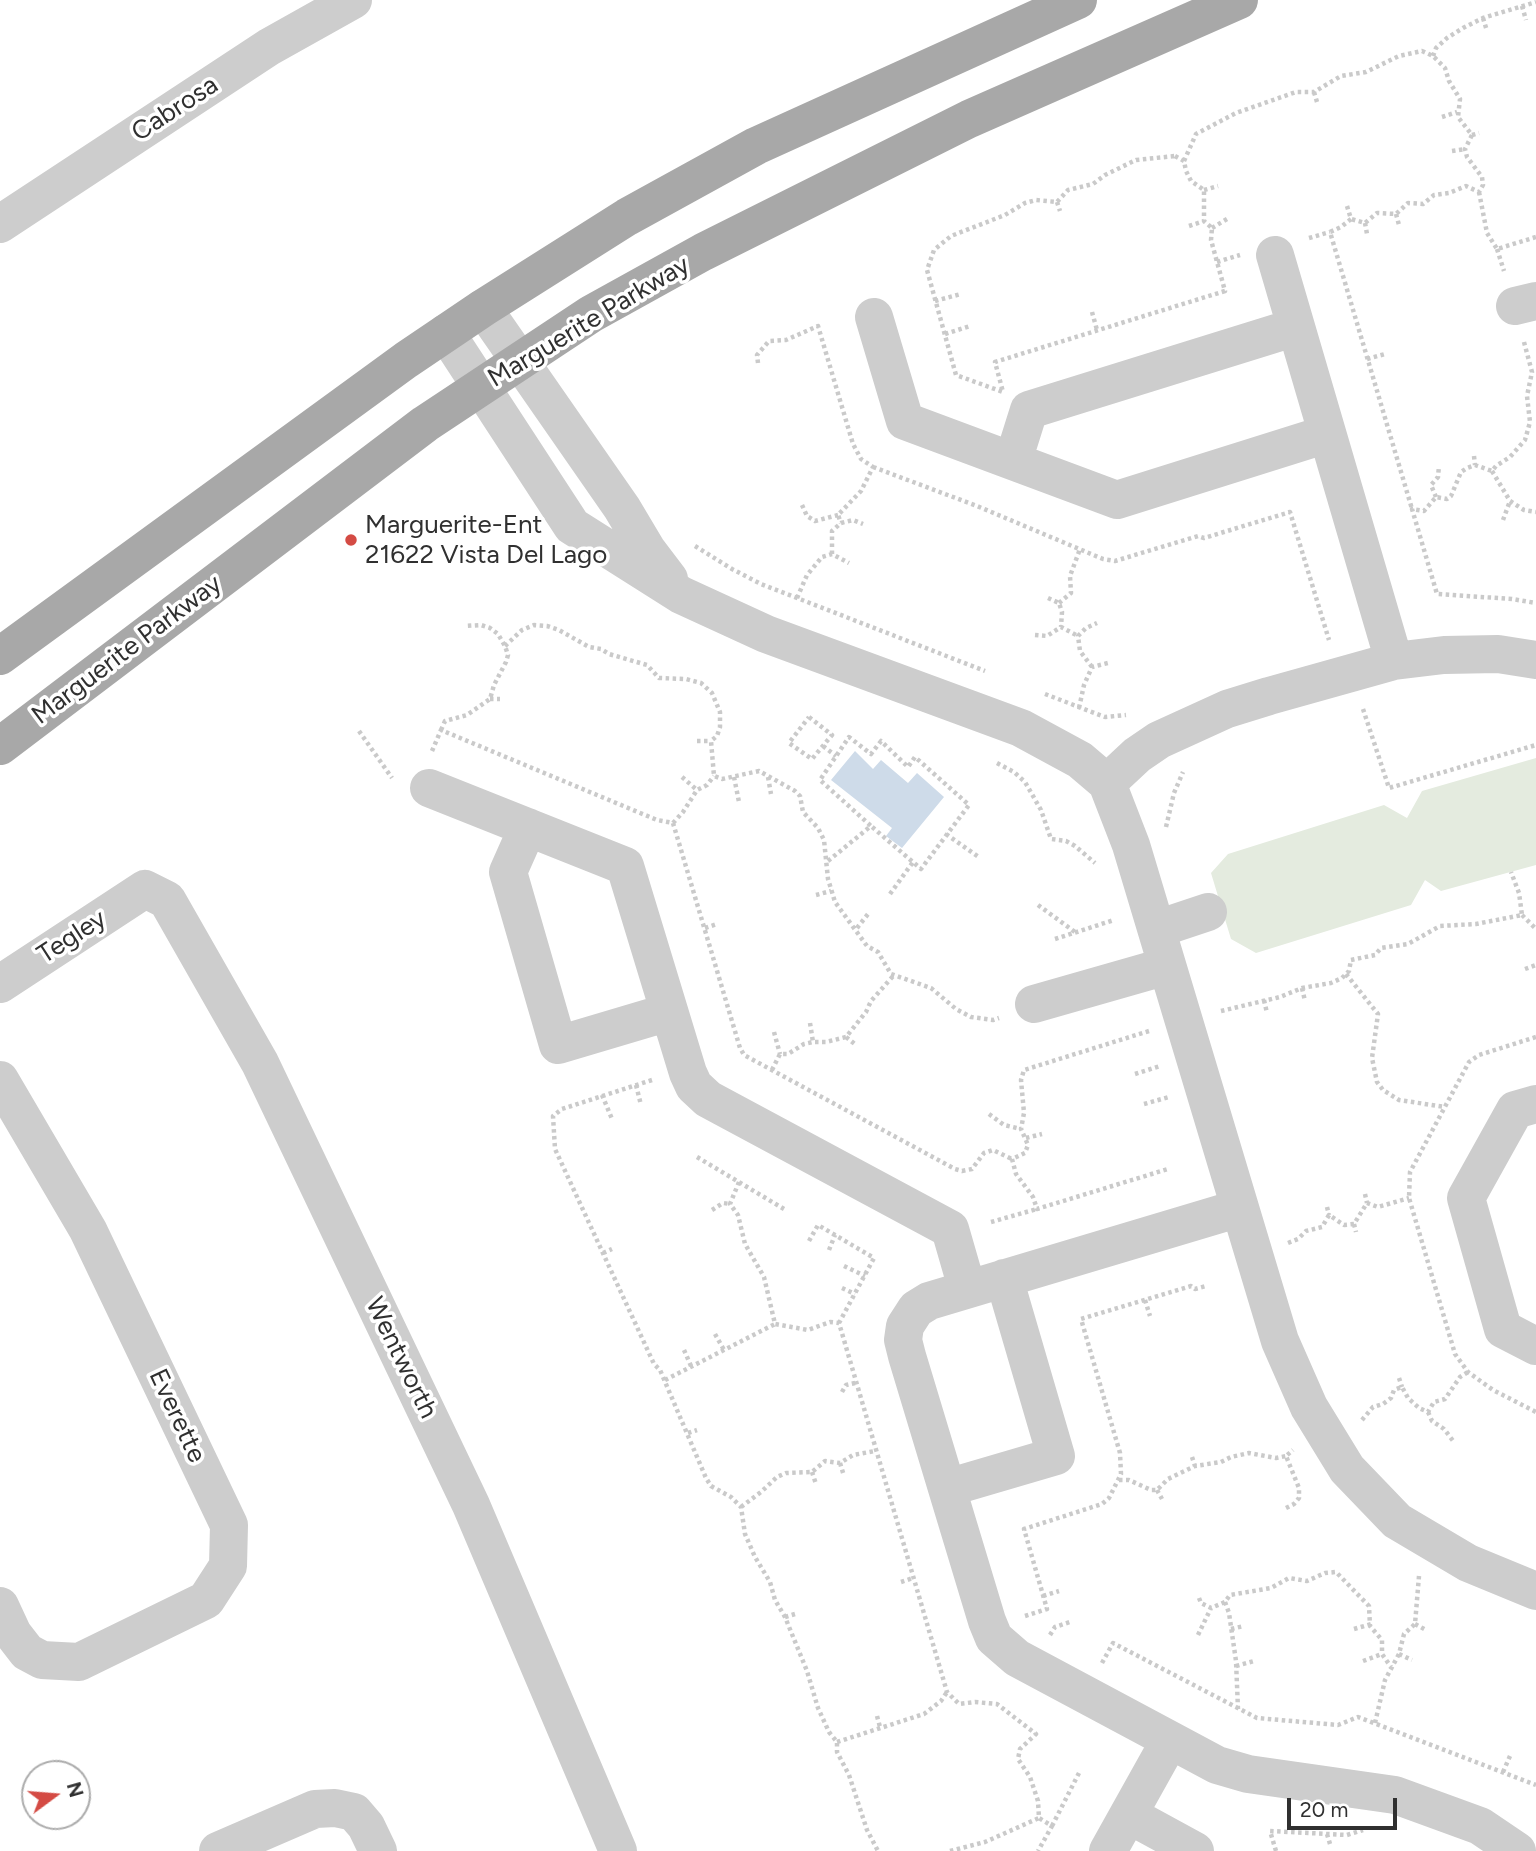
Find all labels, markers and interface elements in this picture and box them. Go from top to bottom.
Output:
street label: Cabrosa [126,70,224,148]
street label: Marguerite Parkway [483,250,695,394]
place label: Marguerite-Ent 21622 Vista Del Lago [365,509,607,570]
marker: Marguerite-Ent 21622 Vista Del Lago [343,532,359,548]
street label: Marguerite Parkway [26,568,228,732]
street label: Tegley [32,903,112,971]
street label: Wentworth [358,1292,444,1424]
street label: Everette [142,1364,212,1468]
north arrow [21,1760,91,1830]
text: N [62,1779,88,1800]
scale bar [1291,1784,1401,1828]
text: 20 m [1300,1797,1348,1822]

